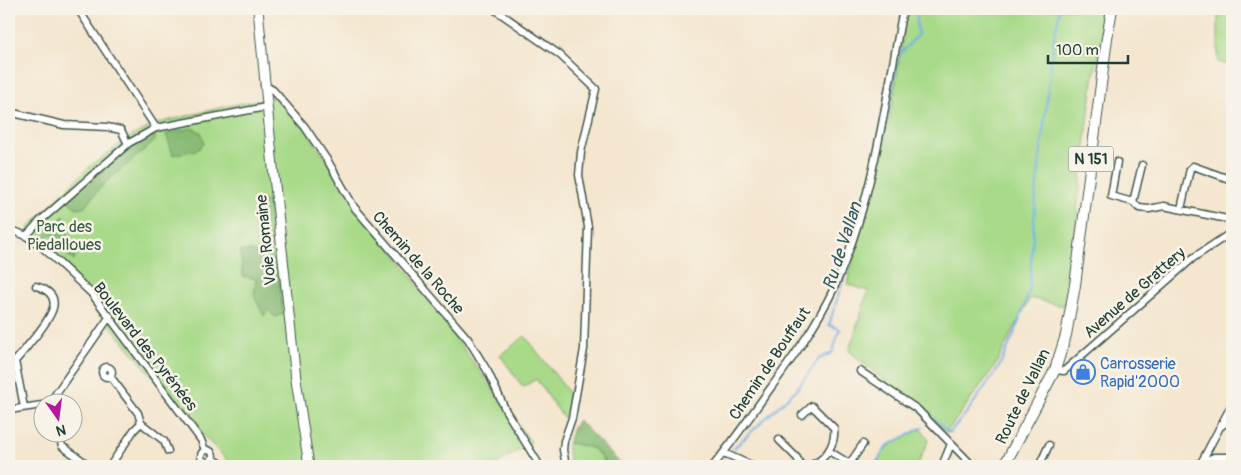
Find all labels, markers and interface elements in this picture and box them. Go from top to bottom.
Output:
scale bar [1048,32,1128,64]
text: 100 m [1056,41,1099,60]
road number: N 151 [1068,146,1114,172]
street label: Voie Romaine [251,193,281,286]
water label: Ru de Vallan [817,199,868,293]
street label: Chemin de la Roche [368,207,469,318]
park label: Parc des Piedalloues [27,217,101,255]
street label: Avenue de Grattery [1080,243,1190,342]
street label: Boulevard des Pyrénées [89,278,202,415]
street label: Chemin de Bouffaut [725,303,815,424]
street label: Route de Vallan [991,345,1055,447]
place label: Carrosserie Rapid'2000 [1100,354,1180,392]
shop icon: Carrosserie Rapid'2000 [1070,359,1096,385]
north arrow [32,392,82,442]
text: N [54,421,68,440]

